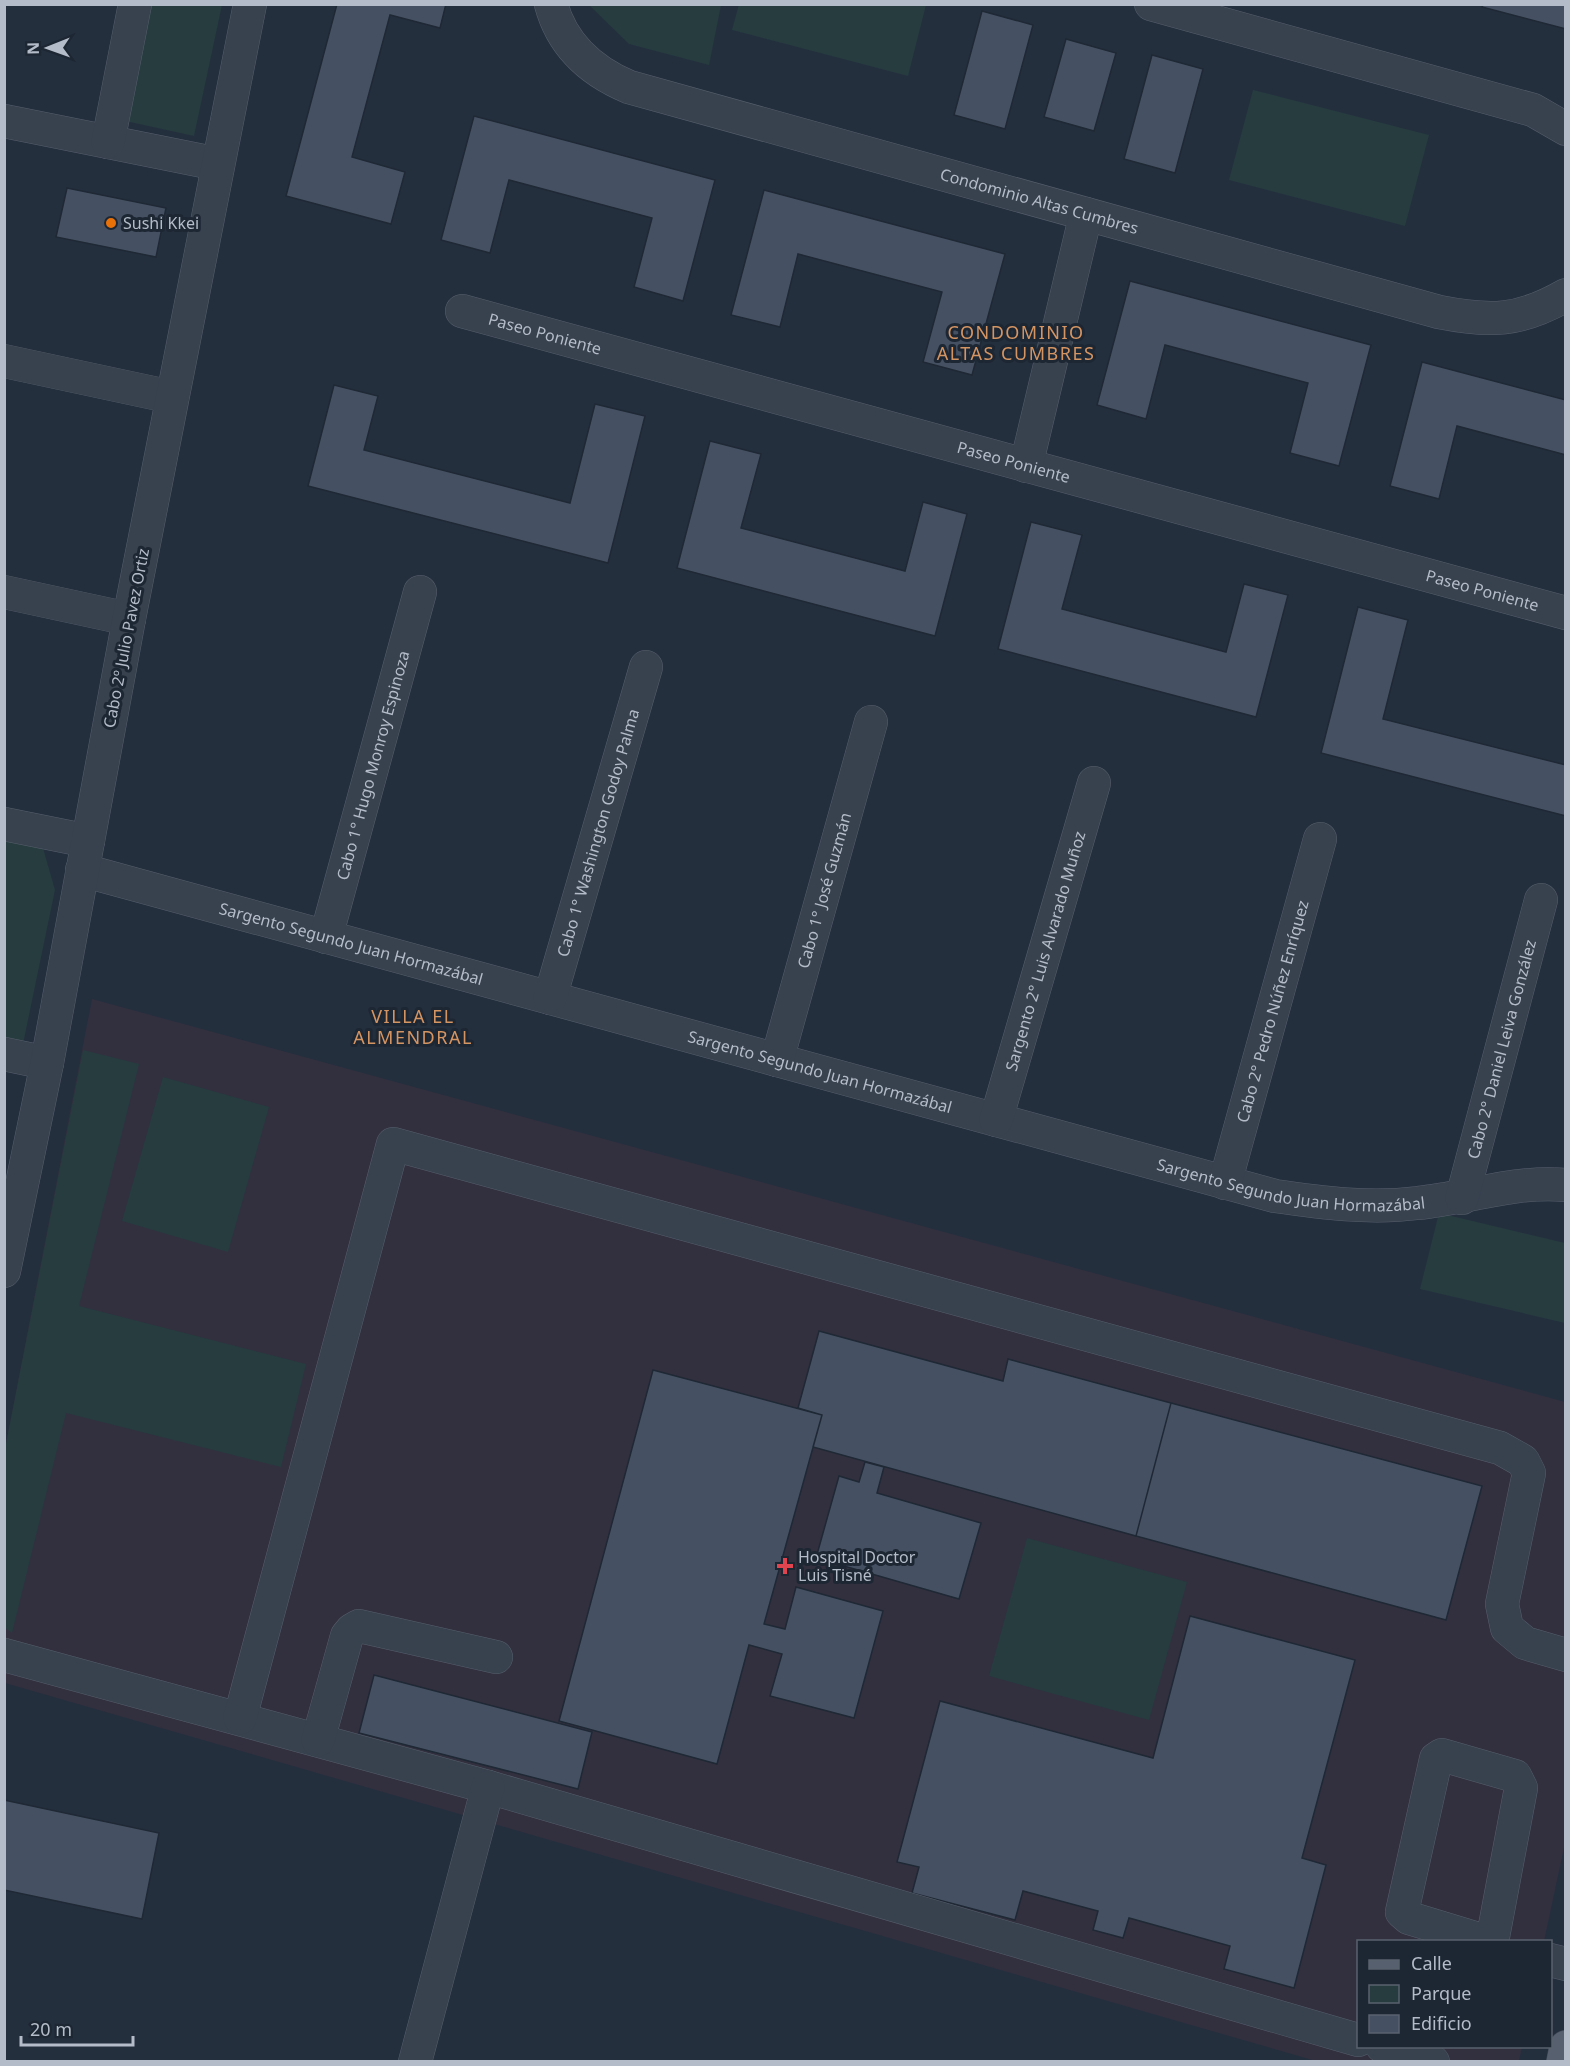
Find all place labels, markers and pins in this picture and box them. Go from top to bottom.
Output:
place label: Sushi Kkei [123,212,199,234]
marker: Sushi Kkei [104,216,118,230]
place label: Hospital Doctor Luis Tisné [798,1546,916,1586]
marker: Hospital Doctor Luis Tisné [776,1557,794,1575]

